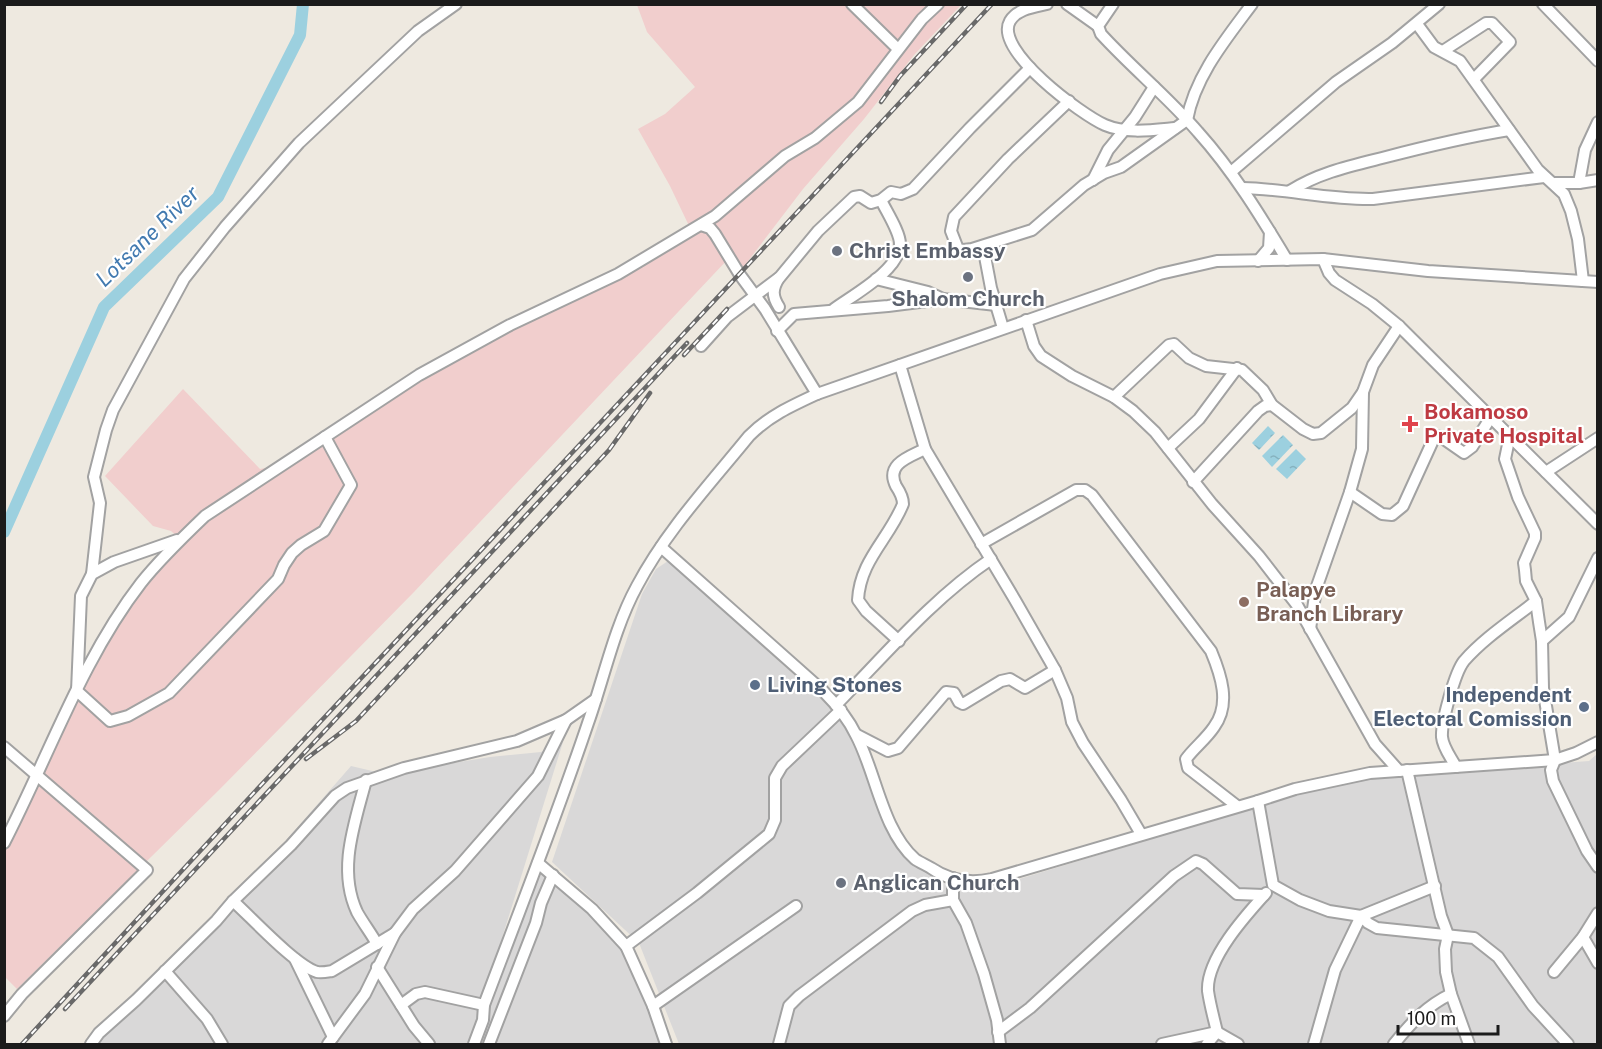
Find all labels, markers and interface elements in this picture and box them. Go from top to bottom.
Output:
water label: Lotsane River [90,180,205,292]
place label: Christ Embassy [849,238,1006,263]
marker: Christ Embassy [830,244,844,258]
marker: Shalom Church [961,270,975,284]
place label: Shalom Church [891,286,1045,311]
place label: Bokamoso Private Hospital [1424,399,1584,448]
marker: Bokamoso Private Hospital [1401,415,1419,433]
place label: Palapye Branch Library [1256,577,1404,626]
marker: Palapye Branch Library [1237,595,1251,609]
place label: Living Stones [767,672,902,697]
marker: Living Stones [748,678,762,692]
place label: Independent Electoral Comission [1373,682,1572,731]
marker: Independent Electoral Comission [1577,700,1591,714]
place label: Anglican Church [853,870,1019,895]
marker: Anglican Church [834,876,848,890]
scale bar [1398,998,1498,1036]
text: 100 m [1407,1008,1456,1029]

